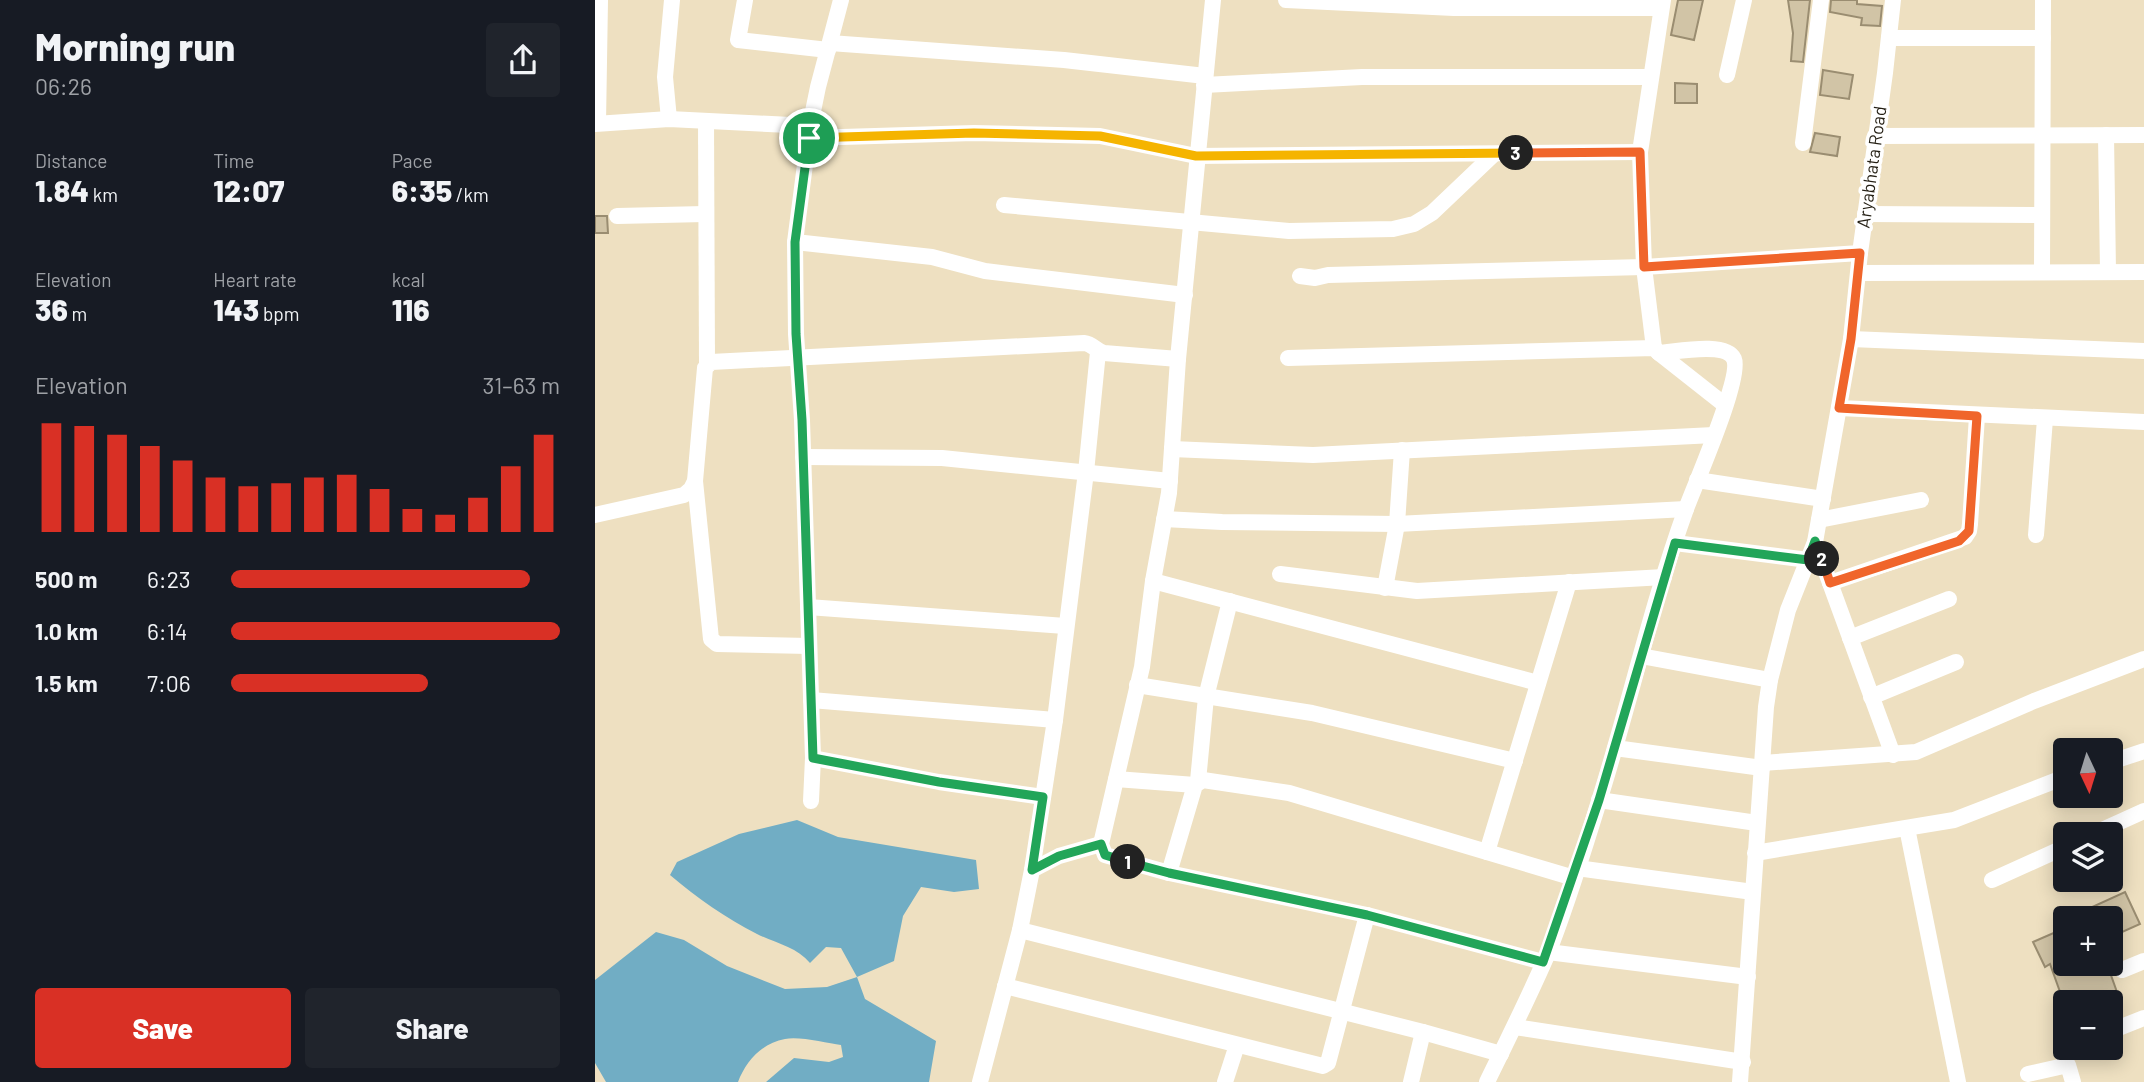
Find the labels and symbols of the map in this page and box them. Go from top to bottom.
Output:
street label: Aryabhata Road [1852,105,1890,229]
pin [779,108,839,168]
pin: 3 [1499,136,1534,170]
pin: 2 [1805,542,1839,576]
north arrow [2053,738,2123,808]
pin: 1 [1111,844,1145,880]

